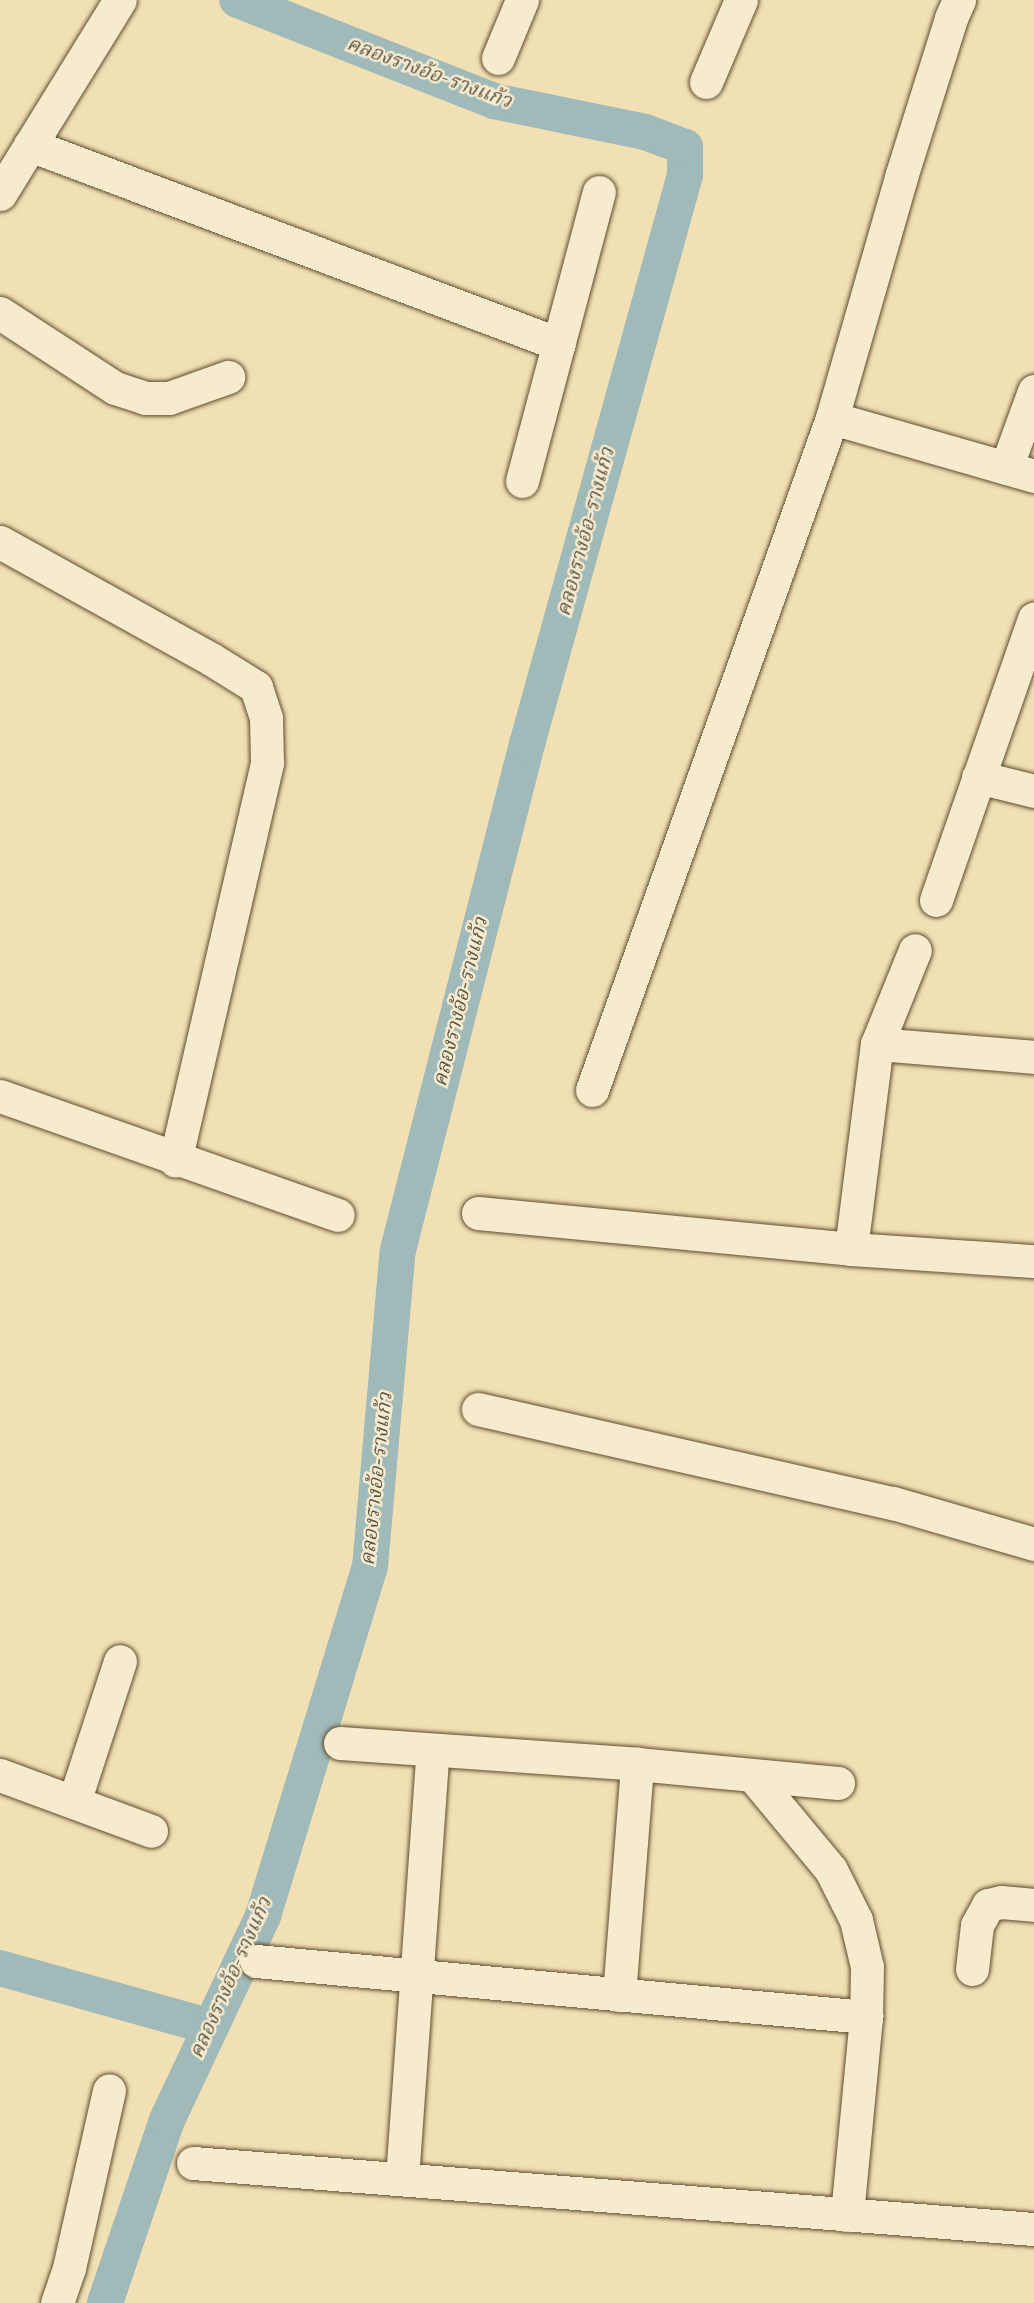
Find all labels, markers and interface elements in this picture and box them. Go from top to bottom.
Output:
water label: คลองรางอ้อ-รางแก้ว [343,32,515,114]
water label: คลองรางอ้อ-รางแก้ว [552,445,620,619]
water label: คลองรางอ้อ-รางแก้ว [428,915,494,1089]
water label: คลองรางอ้อ-รางแก้ว [356,1391,398,1567]
water label: คลองรางอ้อ-รางแก้ว [185,1894,277,2062]

